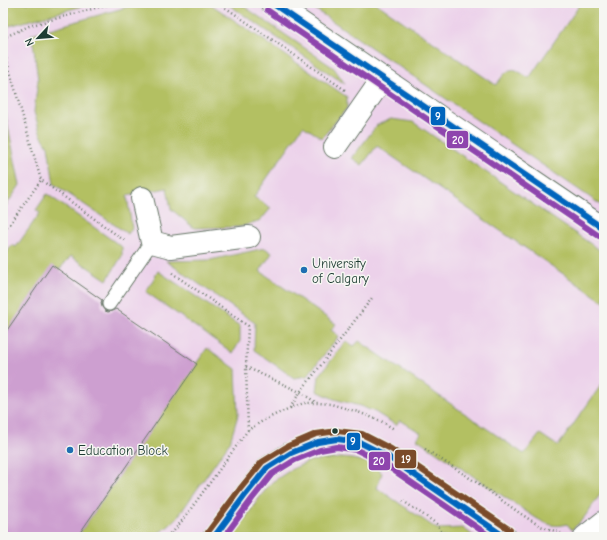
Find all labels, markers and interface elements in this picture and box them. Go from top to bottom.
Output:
north arrow [18,18,58,58]
text: N [22,36,37,48]
line badge: 9 [430,106,446,126]
text: 9 [435,110,441,123]
line badge: 20 [446,130,469,149]
text: 20 [452,134,464,147]
place label: University of Calgary [312,256,369,286]
marker: University of Calgary [299,265,309,275]
unlabelled marker [330,426,340,436]
line badge: 9 [346,432,361,451]
text: 9 [350,435,356,448]
place label: Education Block [78,443,168,458]
marker: Education Block [65,445,75,455]
line badge: 19 [394,449,417,469]
line badge: 20 [368,451,391,471]
text: 19 [401,453,411,466]
text: 20 [373,455,385,468]

